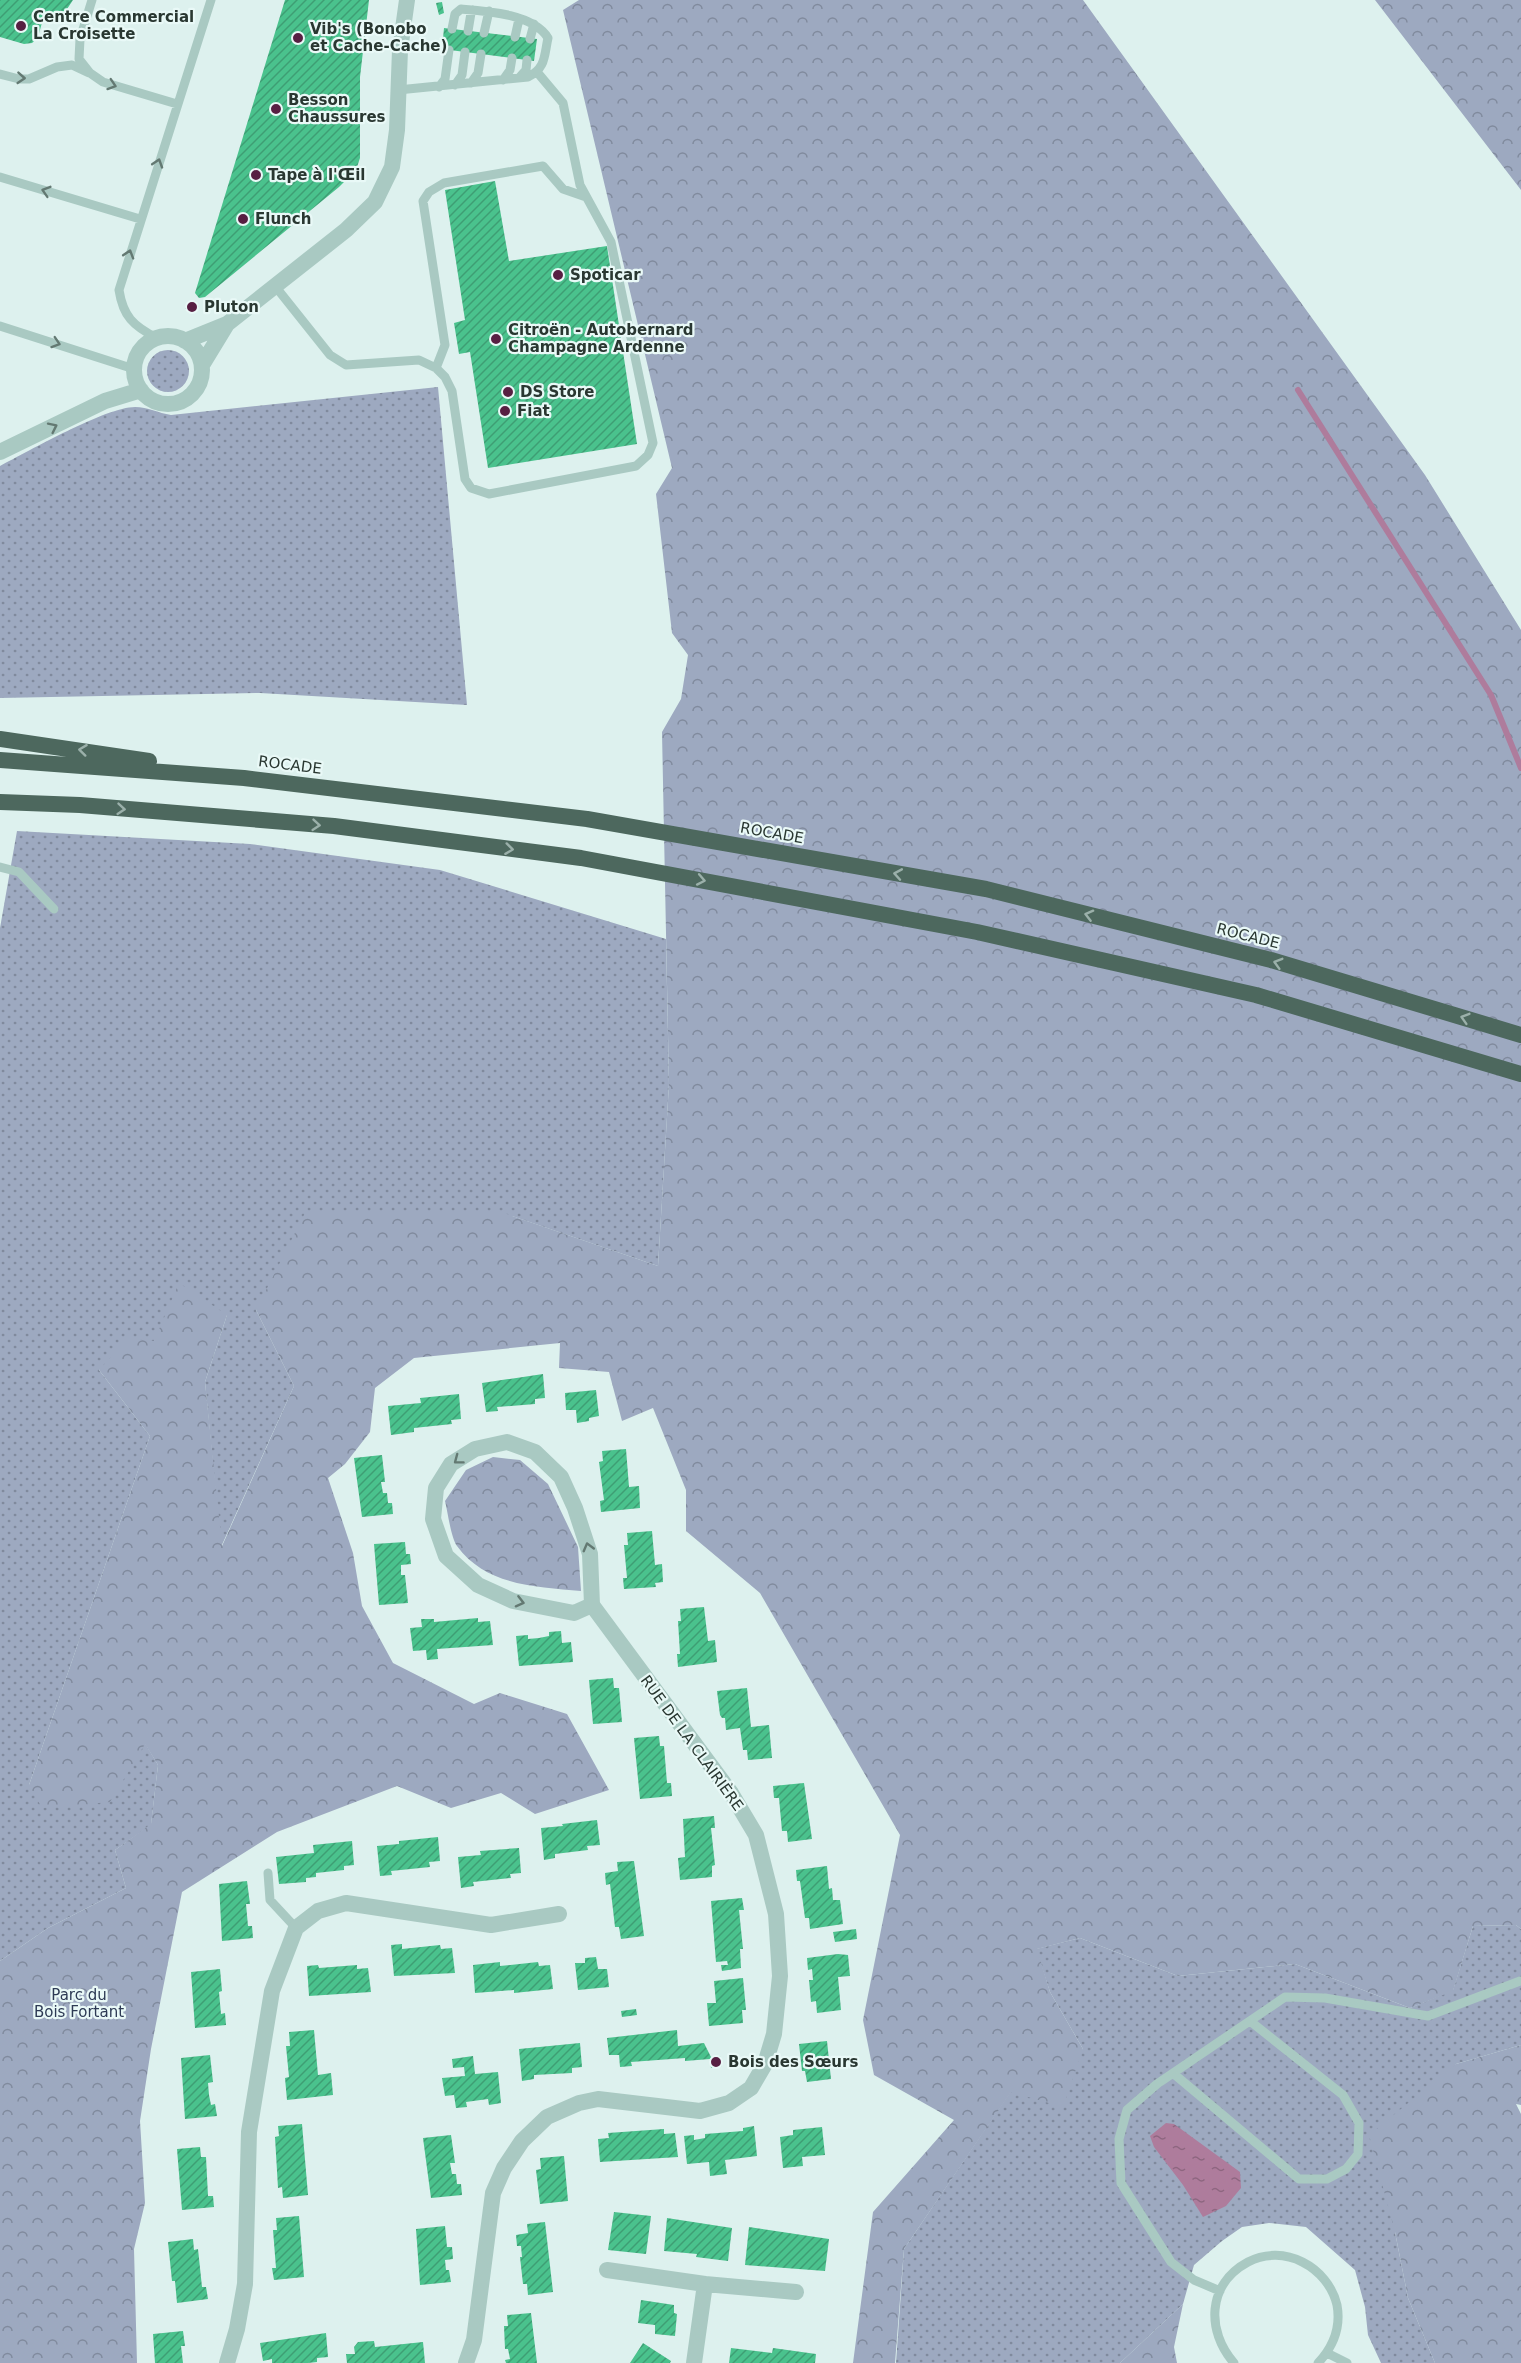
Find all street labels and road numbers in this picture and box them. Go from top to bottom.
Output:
street label: ROCADE [257,752,323,778]
street label: ROCADE [739,819,805,847]
street label: ROCADE [1215,920,1281,952]
street label: RUE DE LA CLAIRIÈRE [637,1671,748,1814]

